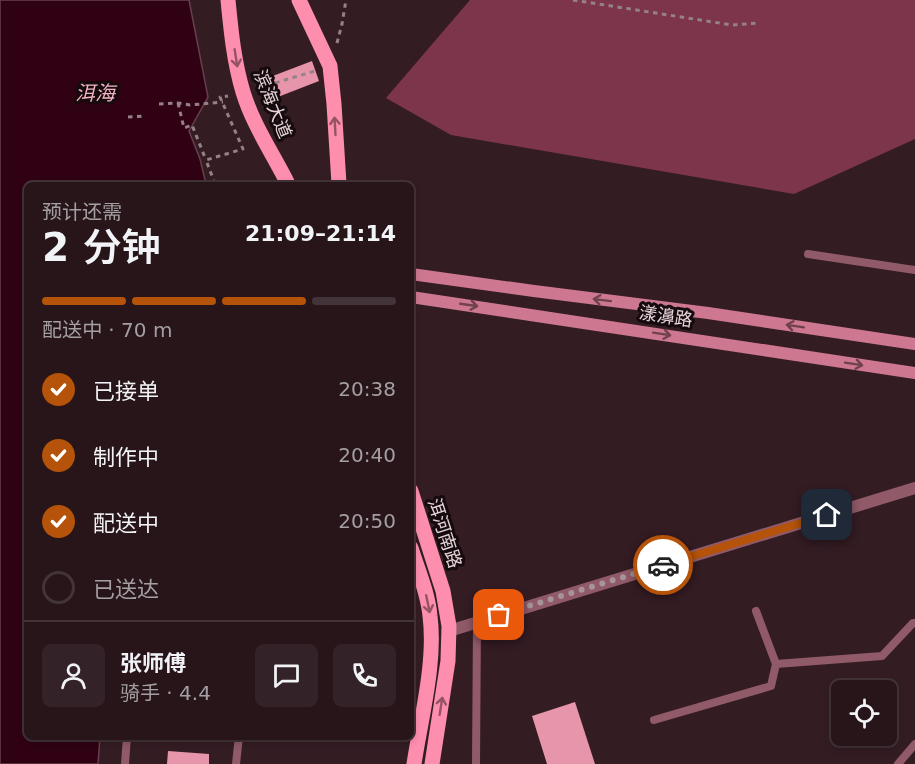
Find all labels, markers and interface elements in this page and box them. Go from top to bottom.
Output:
one-way arrow [230,48,241,67]
street label: 滨海大道 [250,67,296,141]
water label: 洱海 [75,81,118,105]
one-way arrow [330,117,341,137]
text: 预计还需 [42,200,122,224]
text: 21:09–21:14 [245,221,396,246]
text: 2 分钟 [42,225,161,270]
one-way arrow [592,294,612,305]
one-way arrow [459,300,478,311]
street label: 漾濞路 [638,301,694,331]
text: 配送中 · 70 m [42,318,172,342]
one-way arrow [785,320,805,331]
one-way arrow [651,329,671,340]
one-way arrow [844,358,864,369]
icon: check [42,373,75,406]
text: 20:38 [338,377,396,401]
text: 已接单 [93,379,159,404]
icon: check [42,439,75,472]
text: 20:40 [338,443,396,467]
text: 制作中 [93,445,159,470]
pin [801,489,852,540]
street label: 洱河南路 [424,496,466,570]
icon: home [810,498,843,531]
icon: check [42,505,75,538]
text: 20:50 [338,509,396,533]
text: 配送中 [93,511,159,536]
courier [633,535,693,595]
icon: car [647,549,680,582]
text: 已送达 [93,577,159,602]
pin [473,589,524,640]
one-way arrow [423,594,434,613]
icon: bag [482,598,515,631]
button: person [42,644,105,707]
button: chat [255,644,318,707]
button: phone [333,644,396,707]
text: 张师傅 [120,651,186,676]
map controls [831,680,897,746]
button: locate [831,680,897,746]
text: 骑手 · 4.4 [120,681,211,705]
one-way arrow [436,697,447,717]

